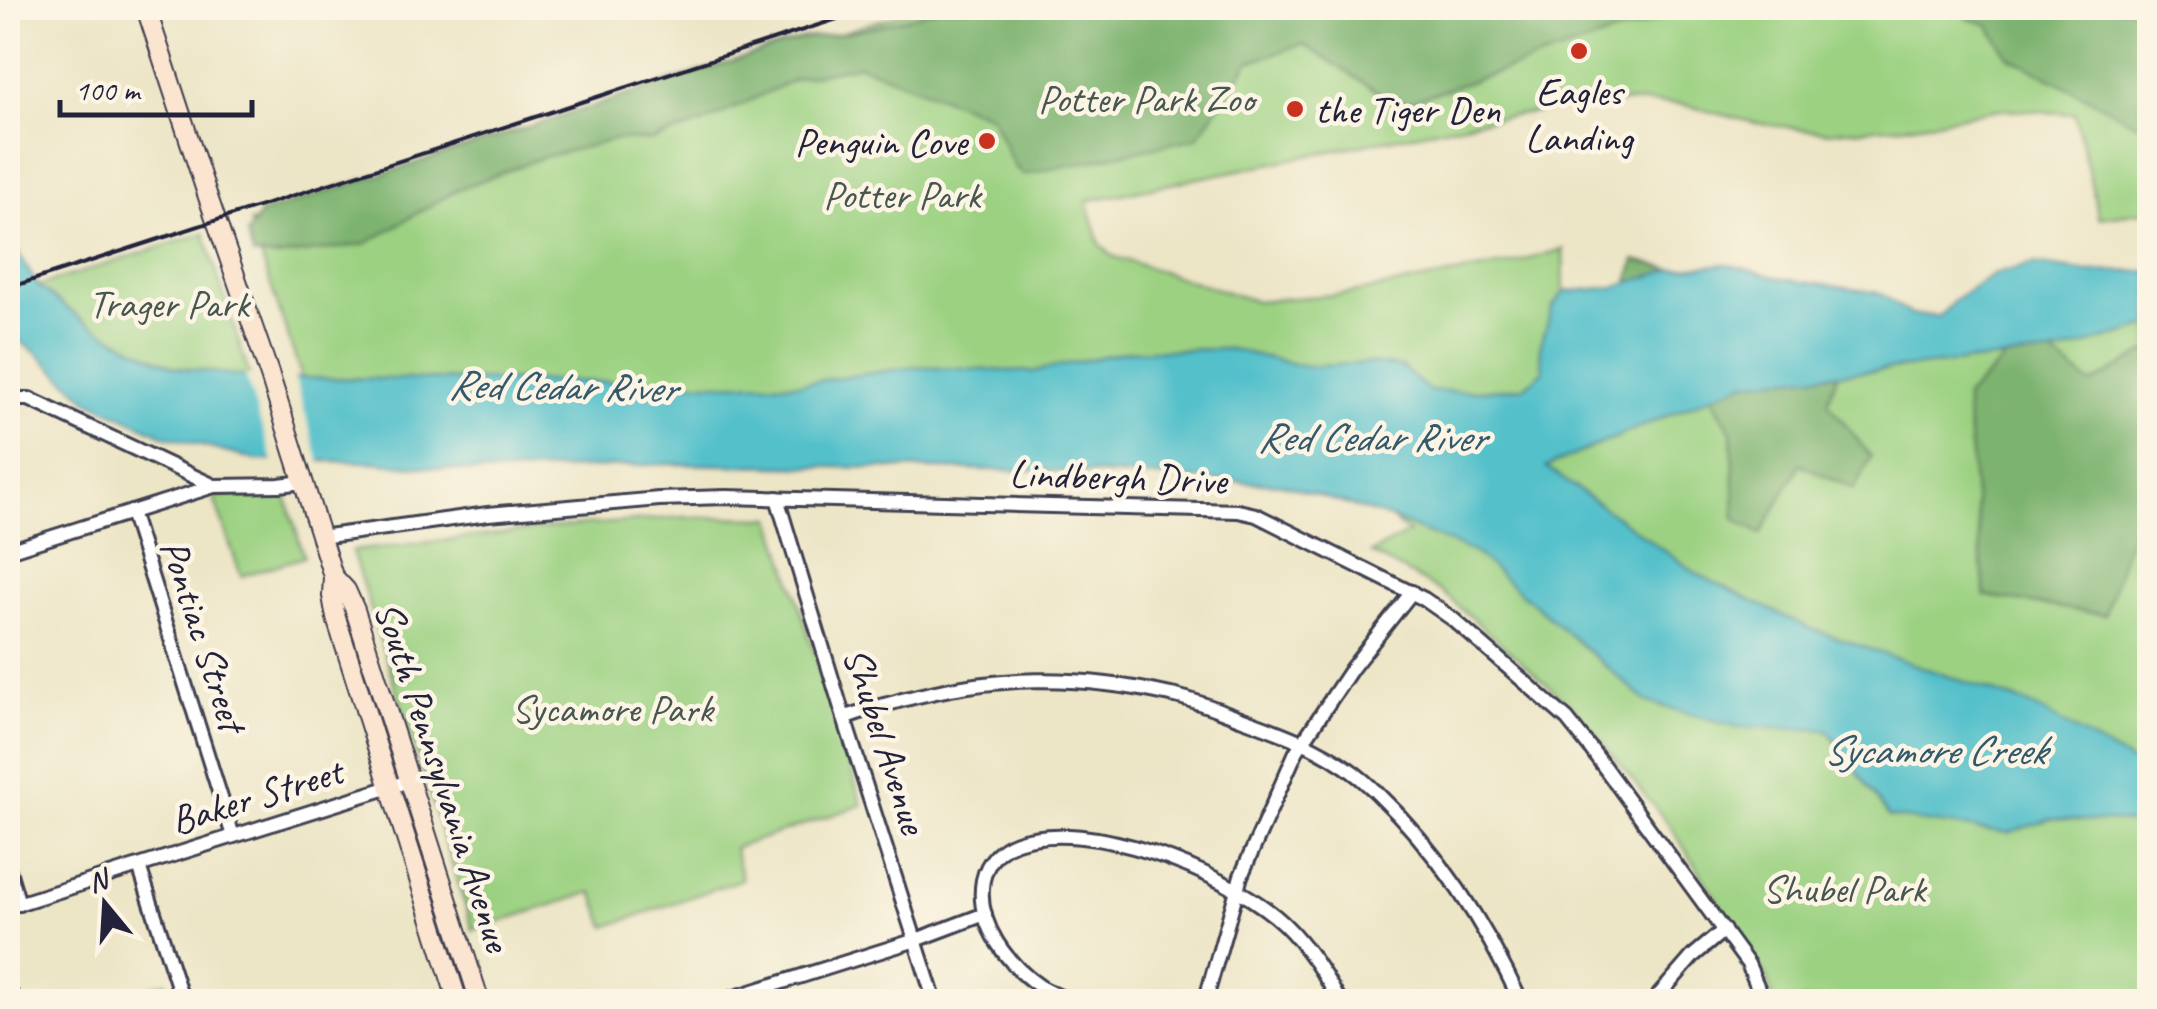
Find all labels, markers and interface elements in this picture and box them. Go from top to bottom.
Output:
marker: Eagles Landing [1568,40,1590,62]
scale bar [60,55,252,117]
place label: Eagles Landing [1525,67,1635,163]
text: 100 m [75,71,142,109]
park label: Potter Park Zoo [1038,74,1258,124]
place label: the Tiger Den [1315,85,1501,135]
marker: the Tiger Den [1284,98,1306,120]
place label: Penguin Cove [795,117,970,167]
marker: Penguin Cove [976,130,998,152]
park label: Potter Park [823,170,983,220]
park label: Trager Park [89,279,252,329]
water label: Red Cedar River [448,358,682,415]
water label: Red Cedar River [1257,411,1490,464]
street label: Lindbergh Drive [1008,448,1230,506]
street label: Pontiac Street [149,533,259,743]
street label: South Pennsylvania Avenue [363,595,524,960]
street label: Shubel Avenue [832,641,939,842]
park label: Sycamore Park [511,684,715,734]
water label: Sycamore Creek [1823,724,2053,777]
street label: Baker Street [165,745,351,846]
north arrow [55,854,155,954]
text: N [84,860,116,900]
park label: Shubel Park [1763,864,1928,914]

